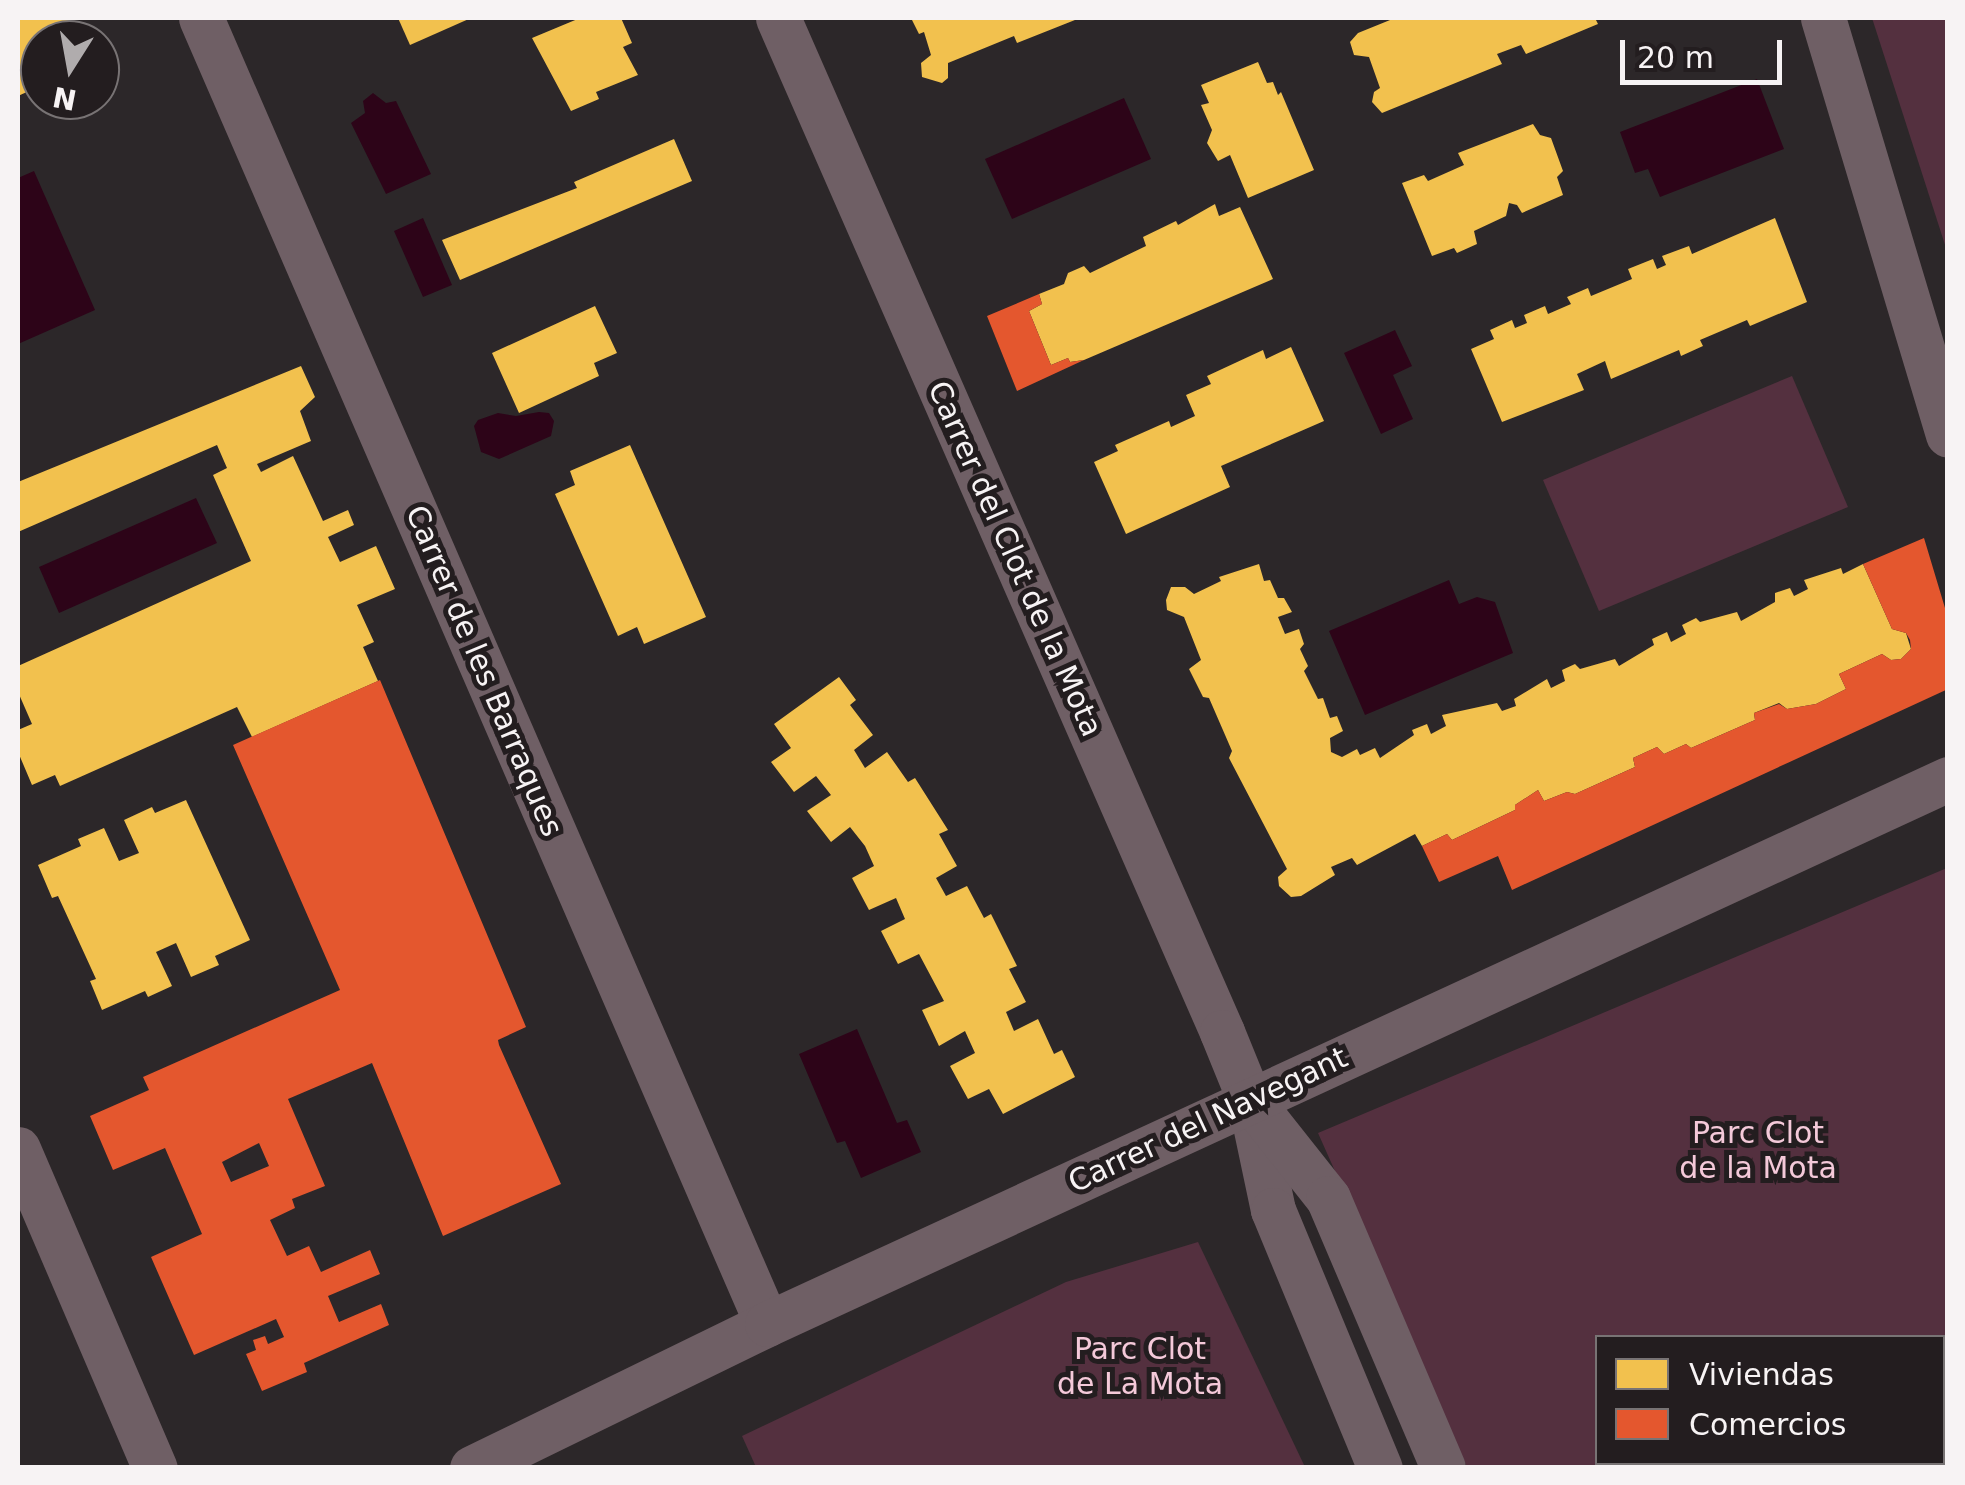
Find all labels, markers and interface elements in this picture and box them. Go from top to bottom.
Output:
north arrow [20,20,120,120]
scale bar [1625,20,1788,82]
text: 20 m [1637,40,1714,75]
text: N [50,80,79,116]
street label: Carrer del Clot de la Mota [920,376,1110,742]
street label: Carrer de les Barraques [398,500,570,842]
street label: Carrer del Navegant [1063,1040,1353,1200]
park label: Parc Clot de la Mota [1679,1115,1837,1186]
park label: Parc Clot de La Mota [1057,1331,1223,1402]
legend [1595,1335,1945,1465]
text: Viviendas [1689,1357,1834,1392]
text: Comercios [1689,1407,1846,1442]

